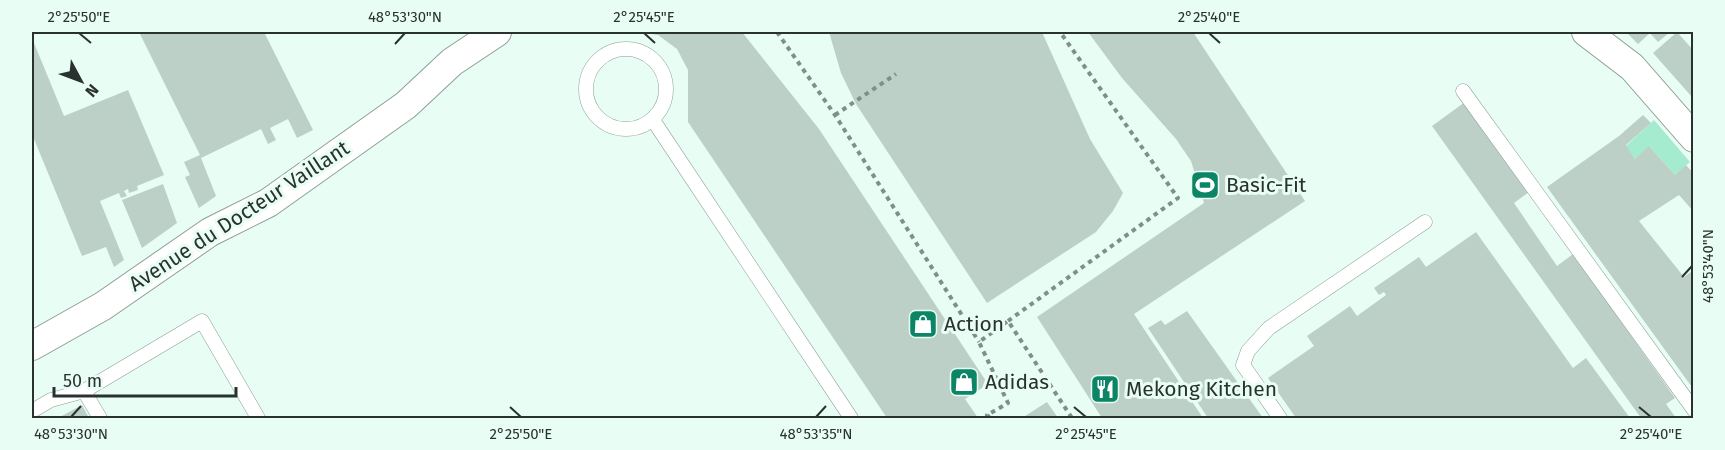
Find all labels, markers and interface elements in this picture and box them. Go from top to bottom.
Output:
text: 2°25'50"E [48,8,110,26]
text: 48°53'30"N [368,8,442,26]
text: 2°25'45"E [613,8,675,26]
text: 2°25'40"E [1178,8,1240,26]
north arrow [51,51,111,111]
text: N [81,80,103,101]
street label: Avenue du Docteur Vaillant [124,135,355,297]
sports icon: Basic-Fit [1189,169,1221,201]
place label: Basic-Fit [1226,172,1307,198]
text: 48°53'40"N [1699,229,1717,303]
shop icon: Action [907,308,939,340]
place label: Action [944,311,1004,337]
scale bar [54,360,236,398]
shop icon: Adidas [948,366,980,398]
place label: Adidas [985,369,1049,395]
text: 50 m [63,370,102,392]
restaurant icon: Mekong Kitchen [1089,373,1121,405]
place label: Mekong Kitchen [1126,376,1277,402]
text: 48°53'30"N [34,425,108,443]
text: 2°25'50"E [490,425,552,443]
text: 48°53'35"N [779,425,853,443]
text: 2°25'45"E [1055,425,1117,443]
text: 2°25'40"E [1620,425,1682,443]

